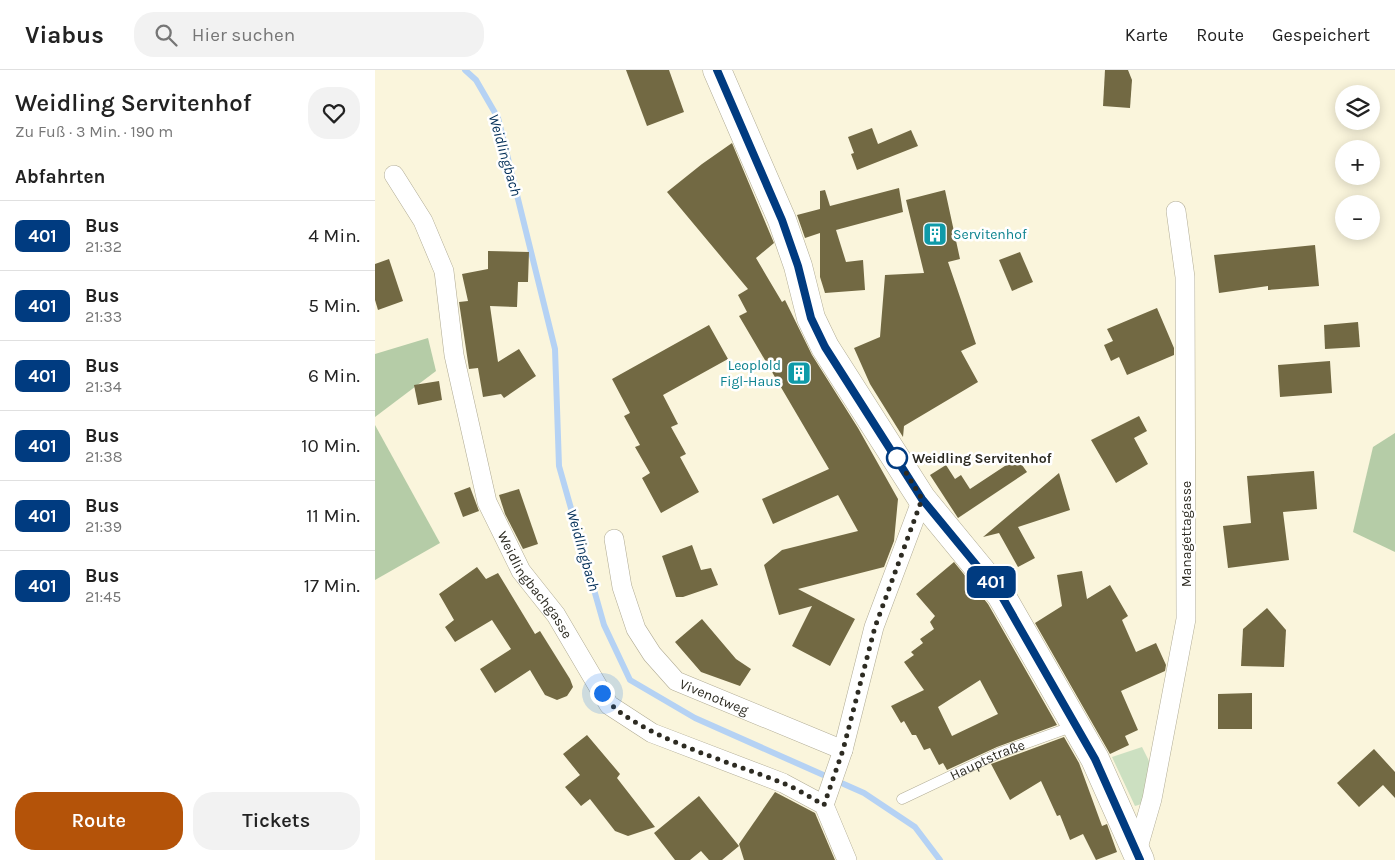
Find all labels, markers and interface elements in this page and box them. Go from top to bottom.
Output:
search box [134,12,484,57]
text: Viabus [25,21,104,49]
icon: search [152,21,180,49]
text: Hier suchen [192,24,295,46]
text: Karte [1125,24,1168,46]
text: Route [1196,24,1244,46]
text: Gespeichert [1272,24,1370,46]
map controls [1335,85,1380,240]
button: layers [1335,85,1380,130]
button: heart [308,87,360,139]
text: Weidling Servitenhof [15,89,251,117]
water label: Weidlingbach [485,112,525,198]
text: Zu Fuß · 3 Min. · 190 m [15,122,173,141]
button: + [1335,140,1380,185]
text: Abfahrten [15,166,105,188]
button: − [1335,195,1380,240]
text: Bus [85,215,119,237]
building icon: Servitenhof [922,221,948,247]
text: 401 [28,225,57,247]
text: 4 Min. [308,225,360,247]
place label: Servitenhof [953,226,1027,243]
text: 21:32 [85,237,122,256]
text: Bus [85,285,119,307]
text: 401 [28,295,57,317]
text: 5 Min. [308,295,360,317]
text: 21:33 [85,307,122,326]
text: Bus [85,355,119,377]
place label: Leoplold Figl-Haus [720,357,781,390]
building icon: Leoplold Figl-Haus [786,360,812,386]
text: 401 [28,365,57,387]
text: 6 Min. [308,365,360,387]
text: 21:34 [85,377,122,396]
text: Bus [85,425,119,447]
text: 401 [28,435,57,457]
text: 10 Min. [301,435,360,457]
text: 21:38 [85,447,123,466]
marker: Weidling Servitenhof [886,447,908,469]
place label: Weidling Servitenhof [912,450,1053,467]
street label: Managettagasse [1178,481,1195,587]
text: Bus [85,495,119,517]
text: 401 [28,505,57,527]
text: 11 Min. [306,505,360,527]
water label: Weidlingbach [563,507,603,593]
text: 21:39 [85,517,122,536]
street label: Weidlingbachgasse [494,528,576,642]
text: Bus [85,565,119,587]
line badge: 401 [962,566,1020,598]
text: 401 [977,571,1005,593]
text: 401 [28,575,57,597]
text: 17 Min. [304,575,360,597]
text: 21:45 [85,587,121,606]
street label: Vivenotweg [677,675,751,719]
your location [590,681,615,706]
street label: Hauptstraße [947,736,1027,784]
button: Route [15,792,183,850]
button: Tickets [193,792,360,850]

